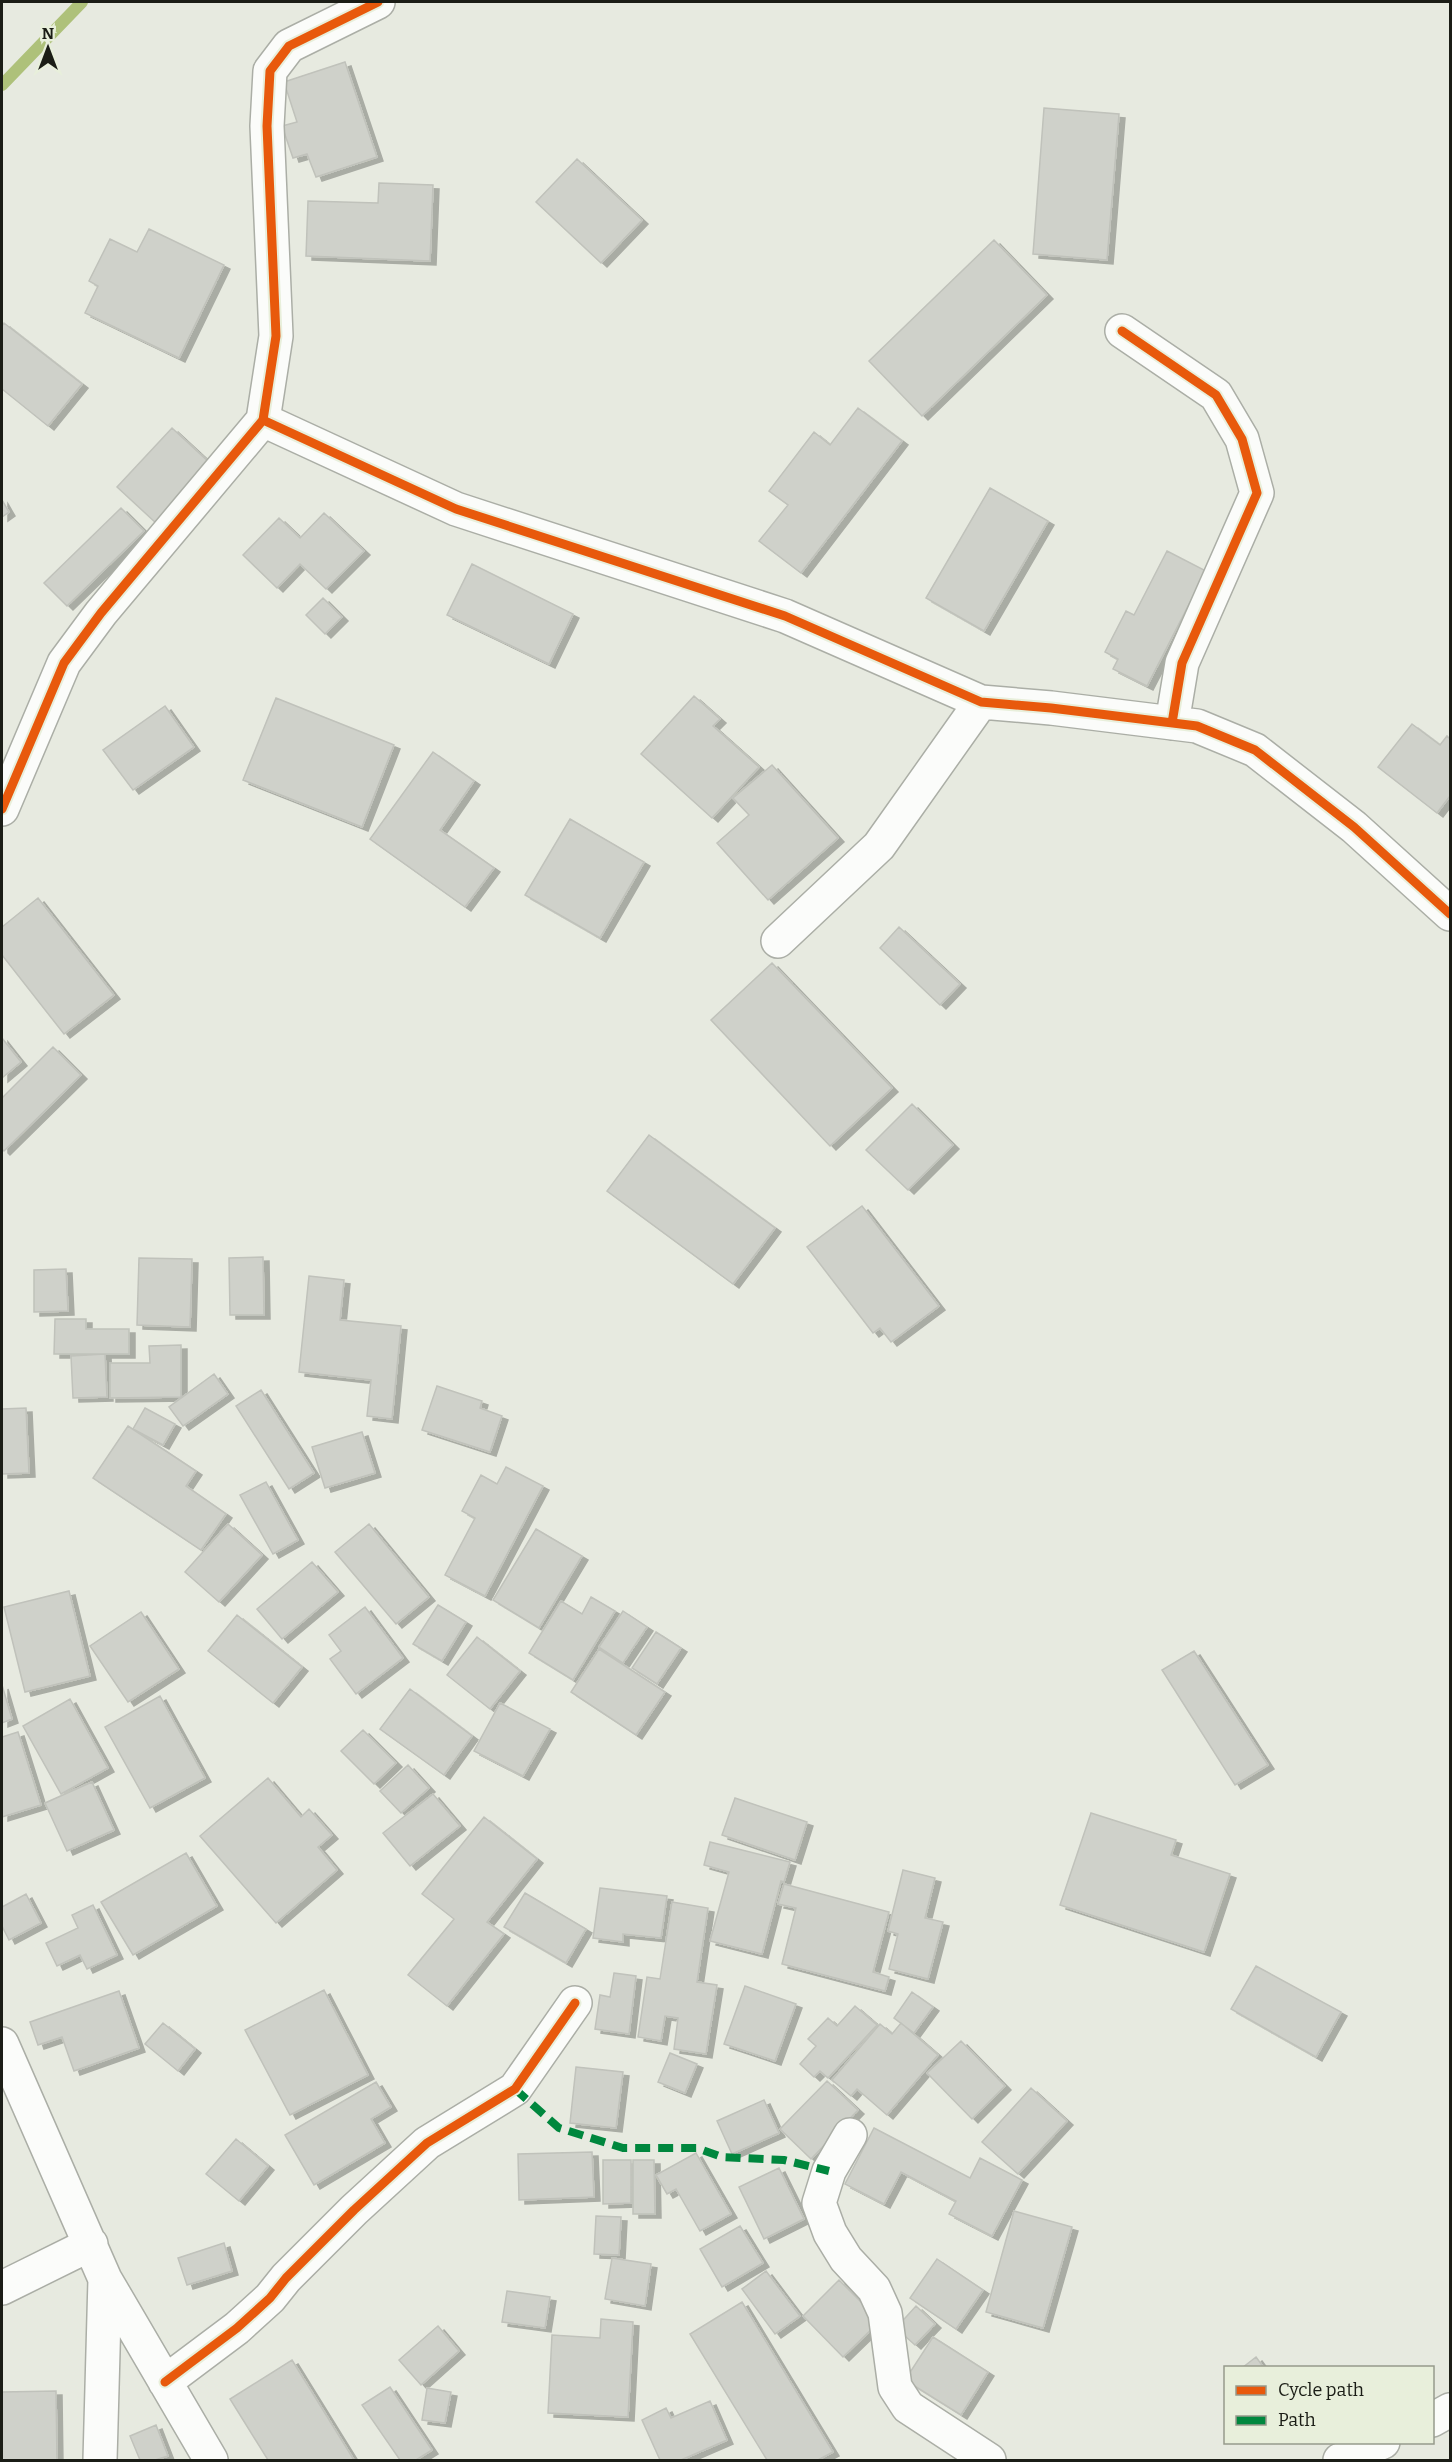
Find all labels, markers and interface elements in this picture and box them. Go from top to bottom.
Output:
north arrow [18,18,78,78]
text: N [42,24,54,43]
legend [1224,2366,1434,2444]
text: Cycle path [1278,2379,1364,2401]
text: Path [1278,2409,1316,2431]

